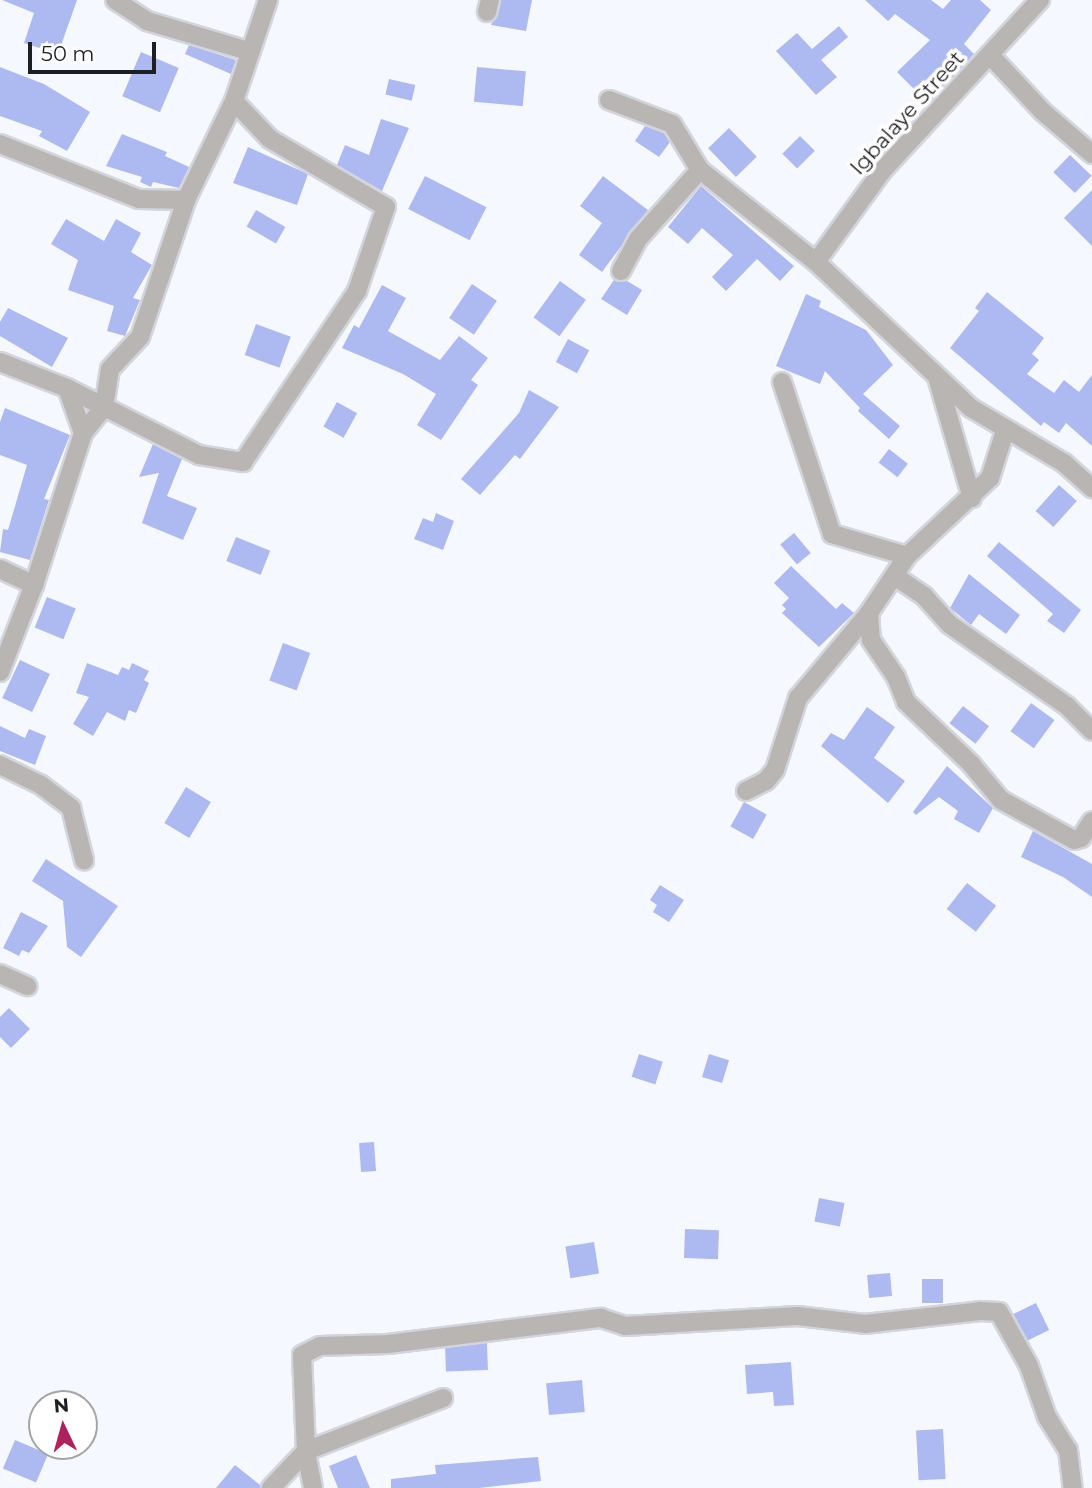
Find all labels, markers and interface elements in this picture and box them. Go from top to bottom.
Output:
scale bar [32,28,159,72]
text: 50 m [41,41,95,66]
street label: Igbalaye Street [845,46,969,180]
north arrow [28,1390,98,1460]
text: N [53,1393,70,1418]

